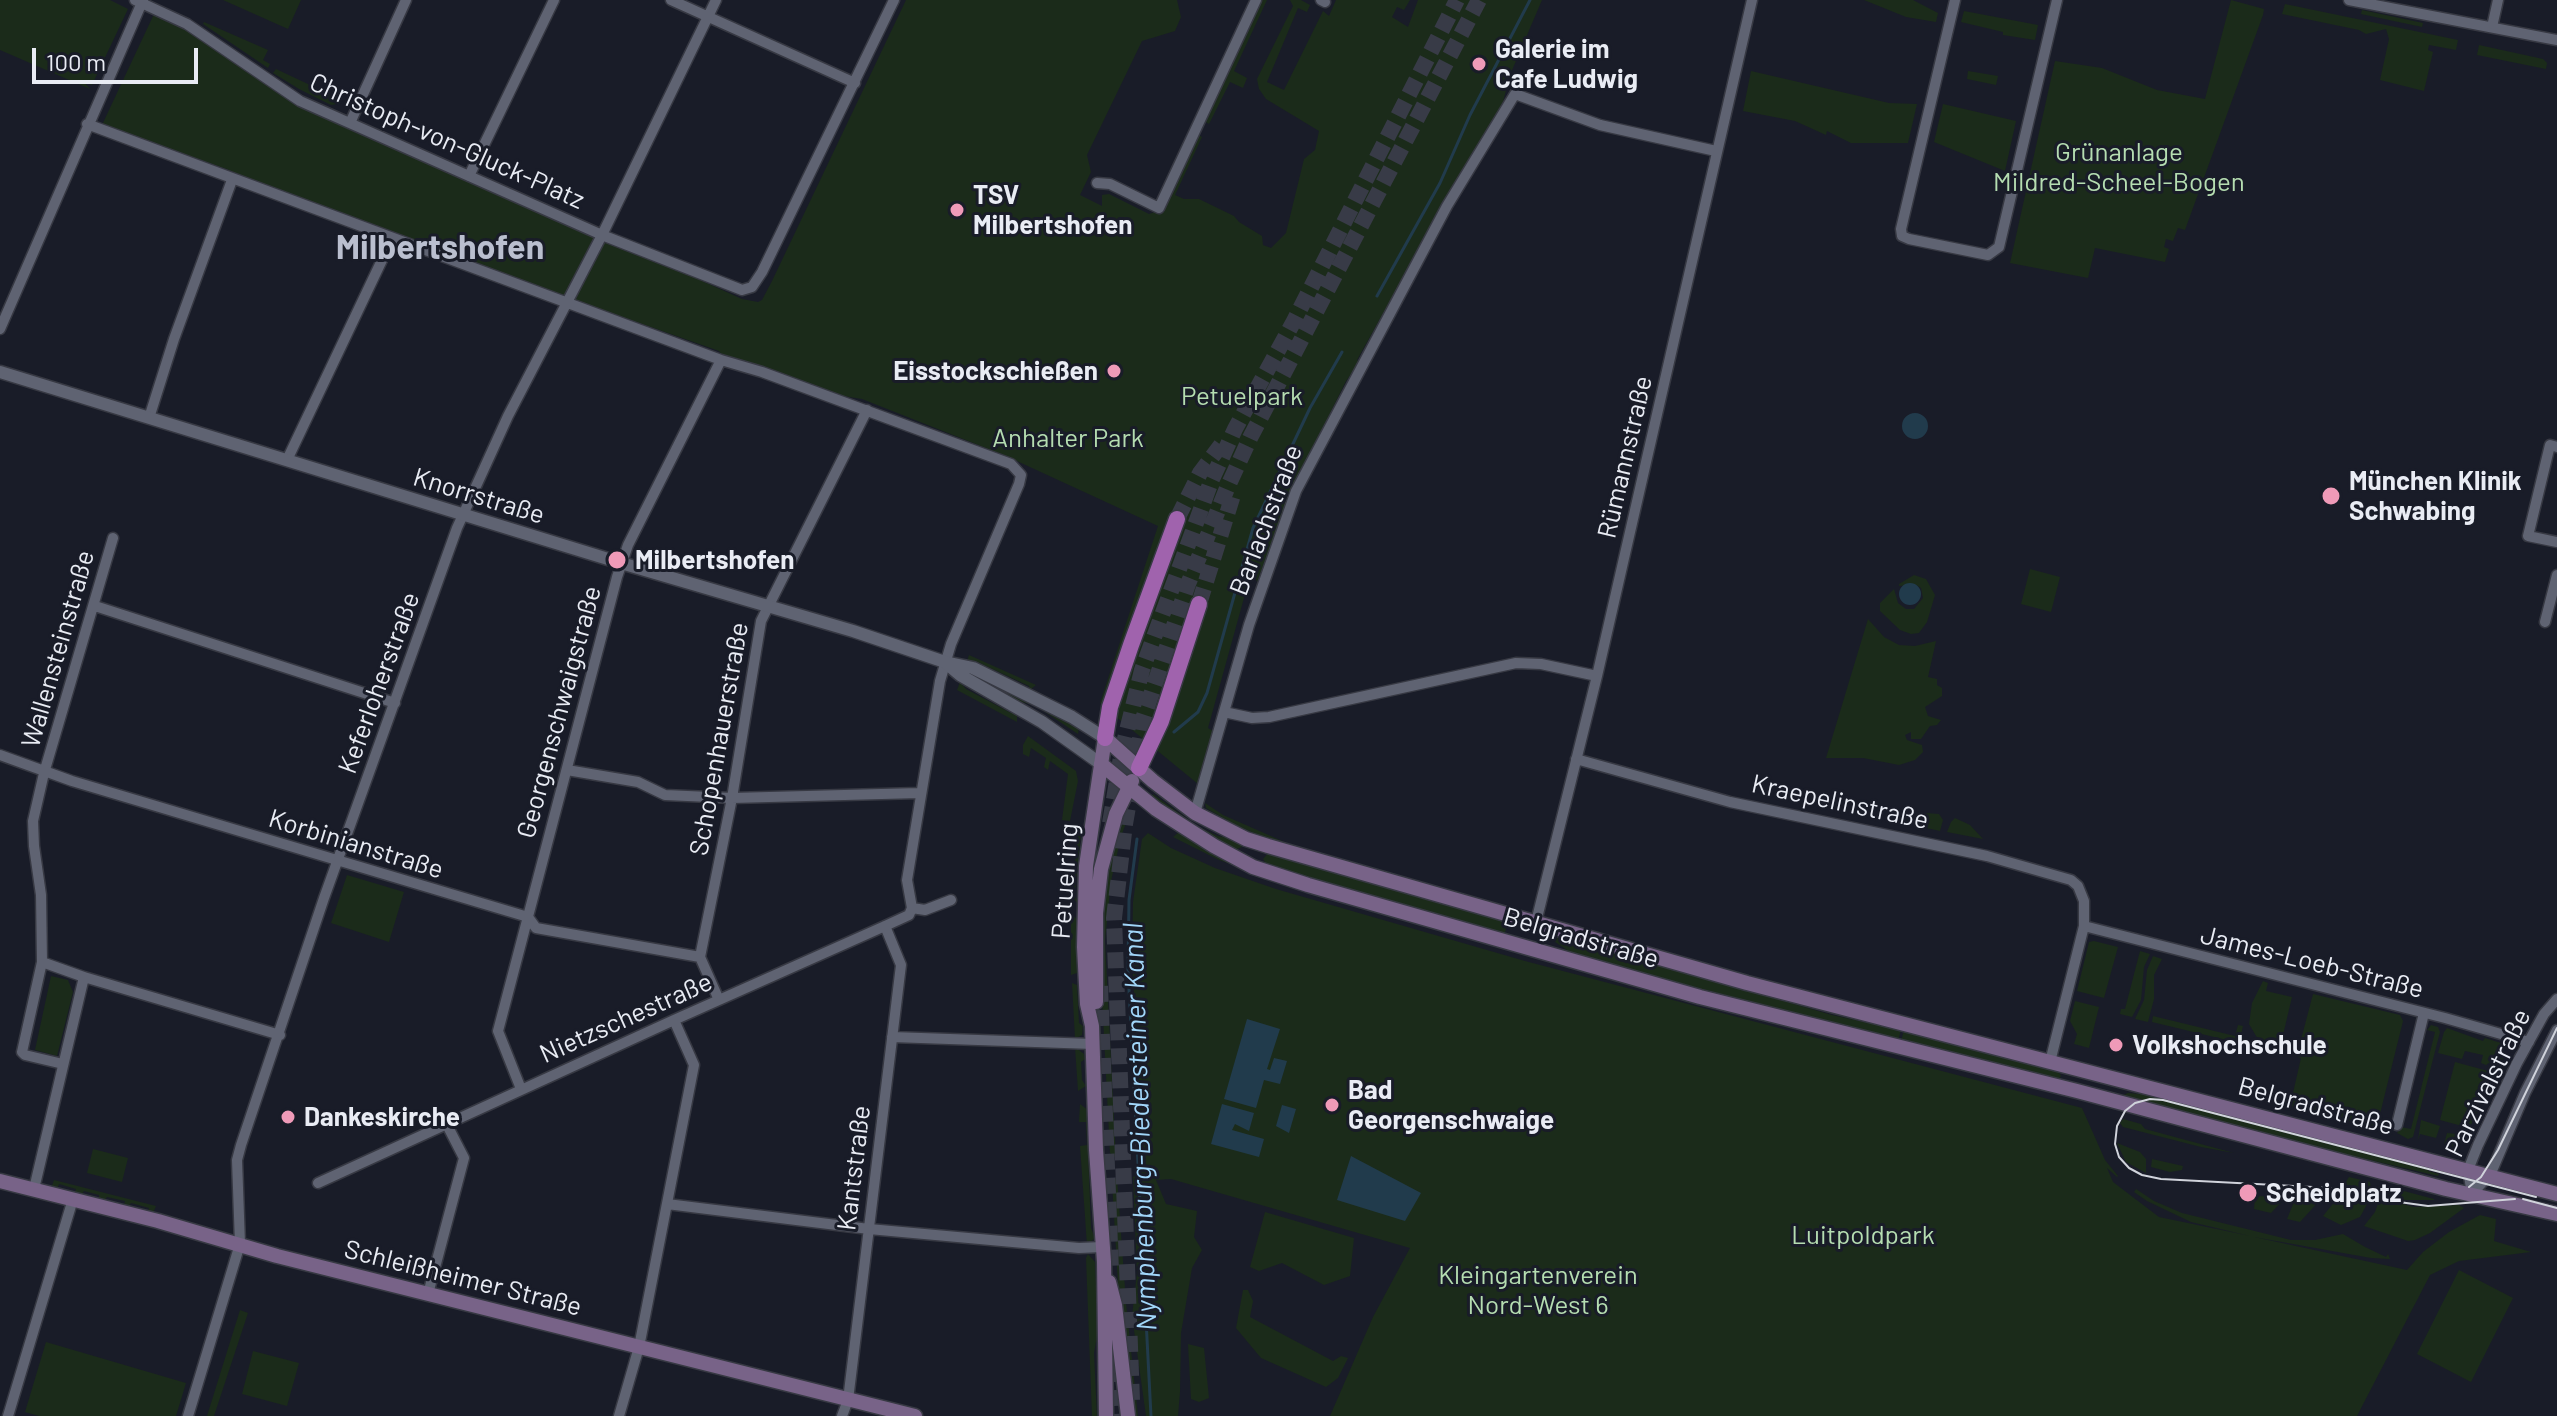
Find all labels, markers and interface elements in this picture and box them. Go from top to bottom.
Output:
scale bar [36,32,202,82]
place label: Galerie im Cafe Ludwig [1495,33,1638,94]
text: 100 m [46,47,106,76]
marker: Galerie im Cafe Ludwig [1470,55,1488,73]
street label: Christoph-von-Gluck-Platz [305,66,589,216]
park label: Grünanlage Mildred-Scheel-Bogen [1993,136,2245,198]
place label: TSV Milbertshofen [973,179,1132,240]
marker: TSV Milbertshofen [948,201,966,219]
district label: Milbertshofen [336,228,544,268]
place label: Eisstockschießen [893,355,1098,387]
marker: Eisstockschießen [1105,362,1123,380]
street label: Rümannstraße [1591,373,1659,541]
park label: Petuelpark [1181,380,1303,412]
park label: Anhalter Park [992,422,1144,454]
street label: Barlachstraße [1223,440,1309,600]
street label: Knorrstraße [410,461,548,531]
place label: München Klinik Schwabing [2349,465,2522,526]
marker: München Klinik Schwabing [2320,485,2342,507]
place label: Milbertshofen [635,544,794,576]
street label: Wallensteinstraße [15,547,101,751]
marker: Milbertshofen [606,549,628,571]
street label: Georgenschwaigstraße [510,583,608,841]
street label: Keferloherstraße [332,588,426,778]
street label: Schopenhauerstraße [683,620,755,858]
street label: Kraepelinstraße [1749,768,1931,836]
street label: Korbinianstraße [265,803,447,885]
street label: Petuelring [1045,822,1085,940]
street label: Belgradstraße [1500,901,1662,975]
street label: James-Loeb-Straße [2197,919,2427,1005]
water label: Nymphenburg-Biedersteiner Kanal [1116,922,1164,1332]
street label: Nietzschestraße [535,966,717,1070]
street label: Parzivalstraße [2439,1004,2537,1162]
place label: Volkshochschule [2132,1029,2327,1061]
marker: Volkshochschule [2107,1036,2125,1054]
street label: Belgradstraße [2235,1070,2397,1142]
place label: Bad Georgenschwaige [1348,1074,1554,1136]
marker: Bad Georgenschwaige [1323,1096,1341,1114]
place label: Dankeskirche [304,1101,460,1133]
street label: Kantstraße [831,1104,877,1232]
marker: Dankeskirche [279,1108,297,1126]
place label: Scheidplatz [2266,1177,2402,1209]
marker: Scheidplatz [2237,1182,2259,1204]
park label: Luitpoldpark [1791,1219,1935,1251]
street label: Schleißheimer Straße [341,1233,585,1323]
park label: Kleingartenverein Nord-West 6 [1438,1259,1638,1320]

